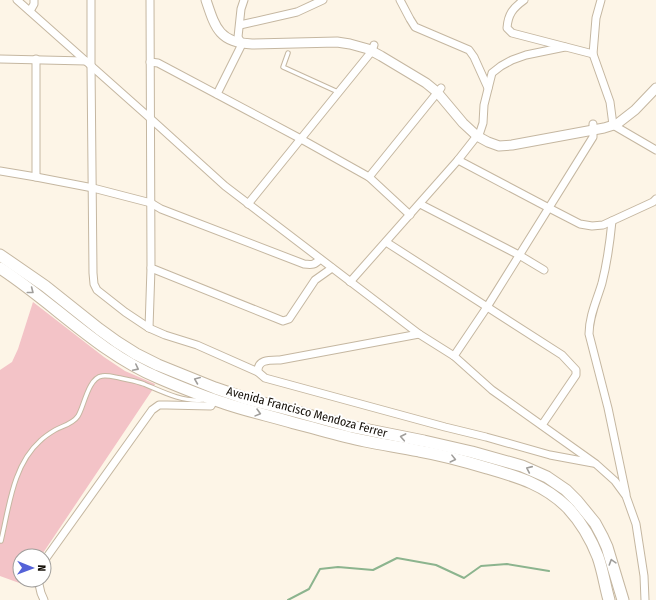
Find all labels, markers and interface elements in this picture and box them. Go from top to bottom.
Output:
one-way arrow [27,286,34,293]
one-way arrow [132,363,140,370]
one-way arrow [193,377,200,385]
street label: Avenida Francisco Mendoza Ferrer [225,384,390,440]
one-way arrow [254,408,261,417]
one-way arrow [400,433,406,441]
one-way arrow [449,454,456,462]
one-way arrow [525,466,533,474]
north arrow [12,548,52,588]
one-way arrow [608,559,617,566]
text: N [35,565,48,572]

